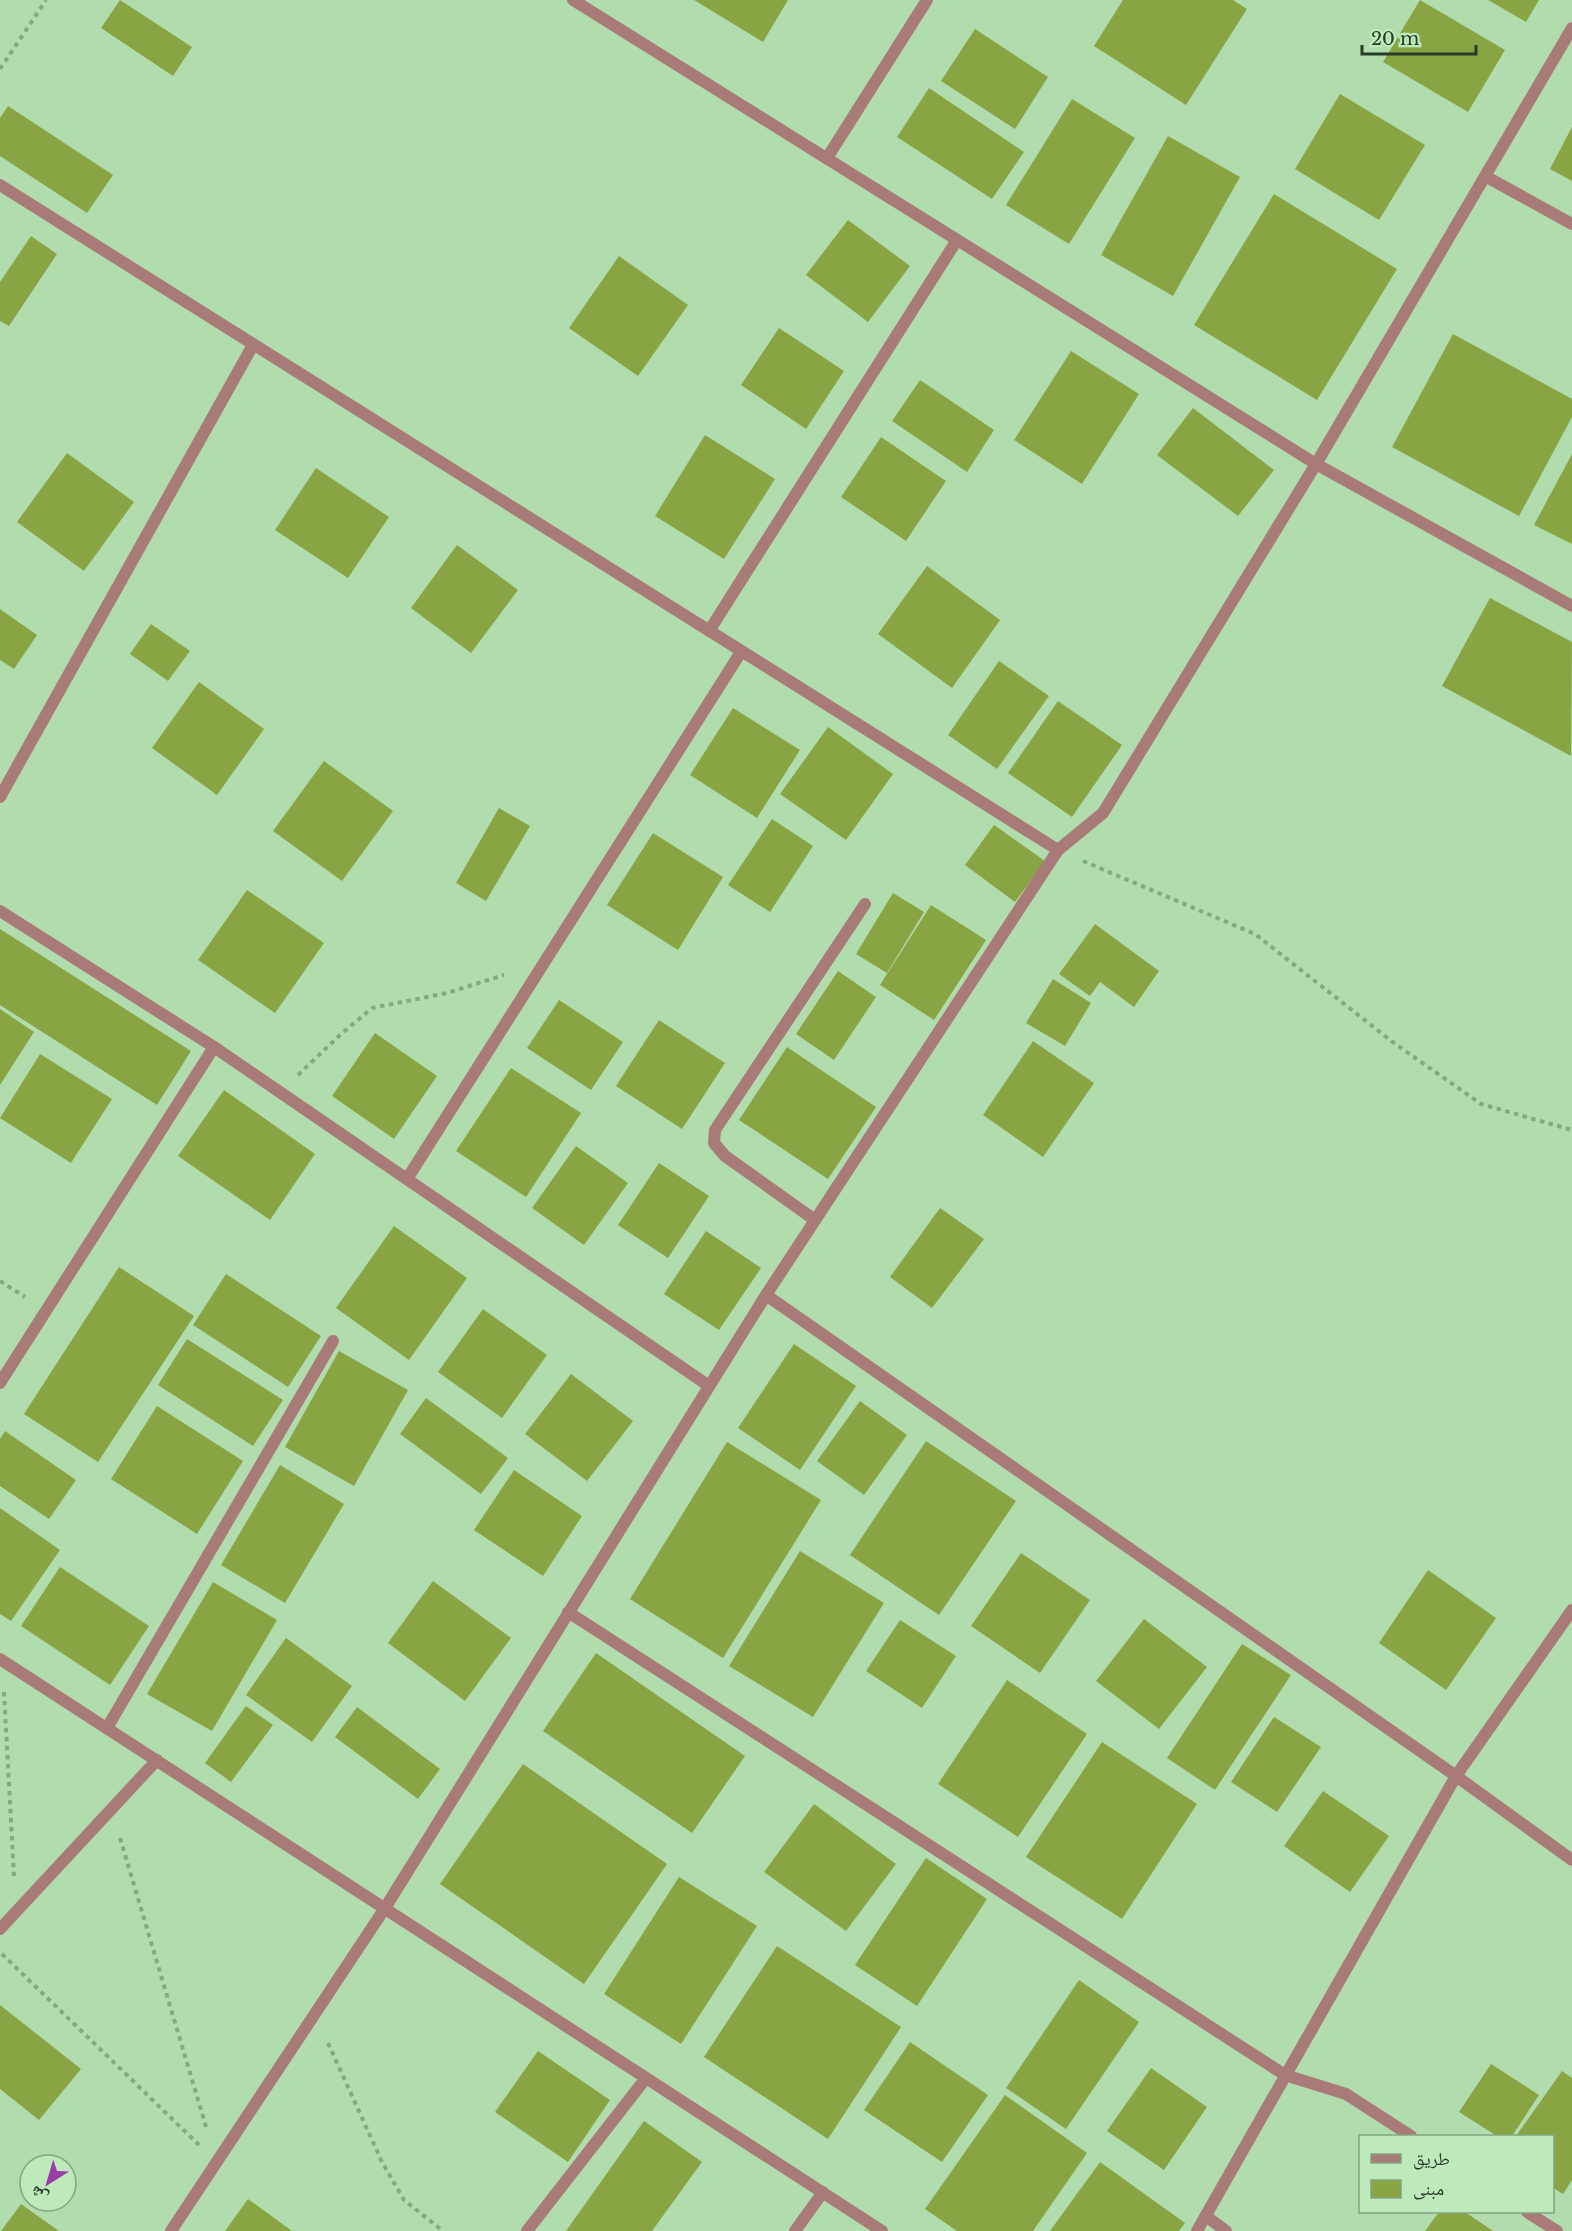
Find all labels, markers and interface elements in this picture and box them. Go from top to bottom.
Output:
scale bar [1362,18,1476,56]
text: 20 m [1371,28,1419,50]
legend [1359,2135,1554,2213]
text: طريق [1413,2148,1450,2170]
north arrow [18,2153,78,2213]
text: مبنى [1413,2178,1444,2200]
text: ش [26,2182,52,2208]

